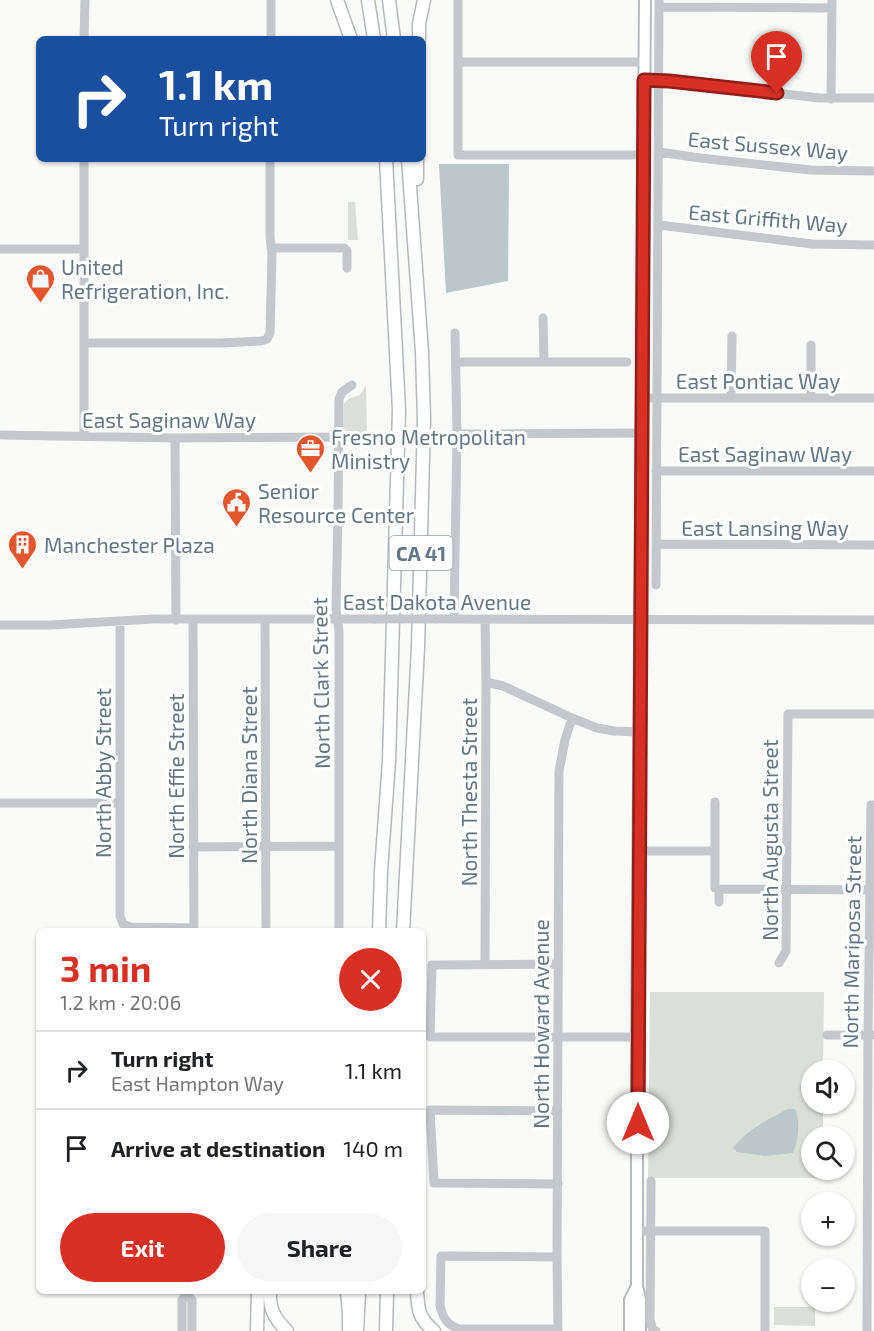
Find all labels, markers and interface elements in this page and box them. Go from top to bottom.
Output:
pin [751,31,802,93]
icon: arrive [760,40,793,73]
text: 1.1 km [159,58,273,108]
icon: right [60,60,138,138]
text: Turn right [159,109,279,141]
street label: East Sussex Way [687,126,849,164]
street label: East Griffith Way [687,199,849,237]
place label: United Refrigeration, Inc. [61,254,229,303]
shop icon: United Refrigeration, Inc. [24,262,56,304]
street label: East Pontiac Way [676,368,840,393]
street label: East Saginaw Way [82,407,256,432]
place label: Fresno Metropolitan Ministry [331,424,526,473]
office icon: Fresno Metropolitan Ministry [294,432,326,474]
street label: East Saginaw Way [678,441,852,466]
place label: Senior Resource Center [258,478,415,527]
public building icon: Senior Resource Center [221,486,253,528]
street label: East Lansing Way [681,515,849,540]
building icon: Manchester Plaza [7,528,39,570]
place label: Manchester Plaza [44,532,215,557]
road number: CA 41 [390,536,452,570]
street label: East Dakota Avenue [343,589,531,614]
street label: North Clark Street [306,597,334,769]
street label: North Diana Street [236,686,261,864]
street label: North Abby Street [90,688,115,858]
street label: North Effie Street [163,693,188,859]
street label: North Thesta Street [456,698,481,886]
street label: North Augusta Street [757,739,782,941]
street label: North Mariposa Street [837,835,865,1049]
street label: North Howard Avenue [528,919,553,1129]
text: 3 min [60,946,151,989]
button: close [339,948,402,1011]
text: 1.2 km · 20:06 [60,990,181,1014]
text: Turn right [111,1045,213,1071]
icon: right [60,1054,93,1087]
text: 1.1 km [345,1057,402,1083]
map controls [801,1060,855,1312]
button: sound [801,1060,855,1114]
text: East Hampton Way [111,1071,284,1095]
position arrow [606,1091,670,1155]
button: search [801,1126,855,1180]
icon: arrive [60,1132,93,1165]
text: Arrive at destination [111,1135,325,1161]
text: 140 m [343,1135,403,1161]
button: + [801,1192,855,1246]
button: Exit [60,1213,225,1282]
button: Share [237,1213,402,1282]
button: − [801,1258,855,1312]

